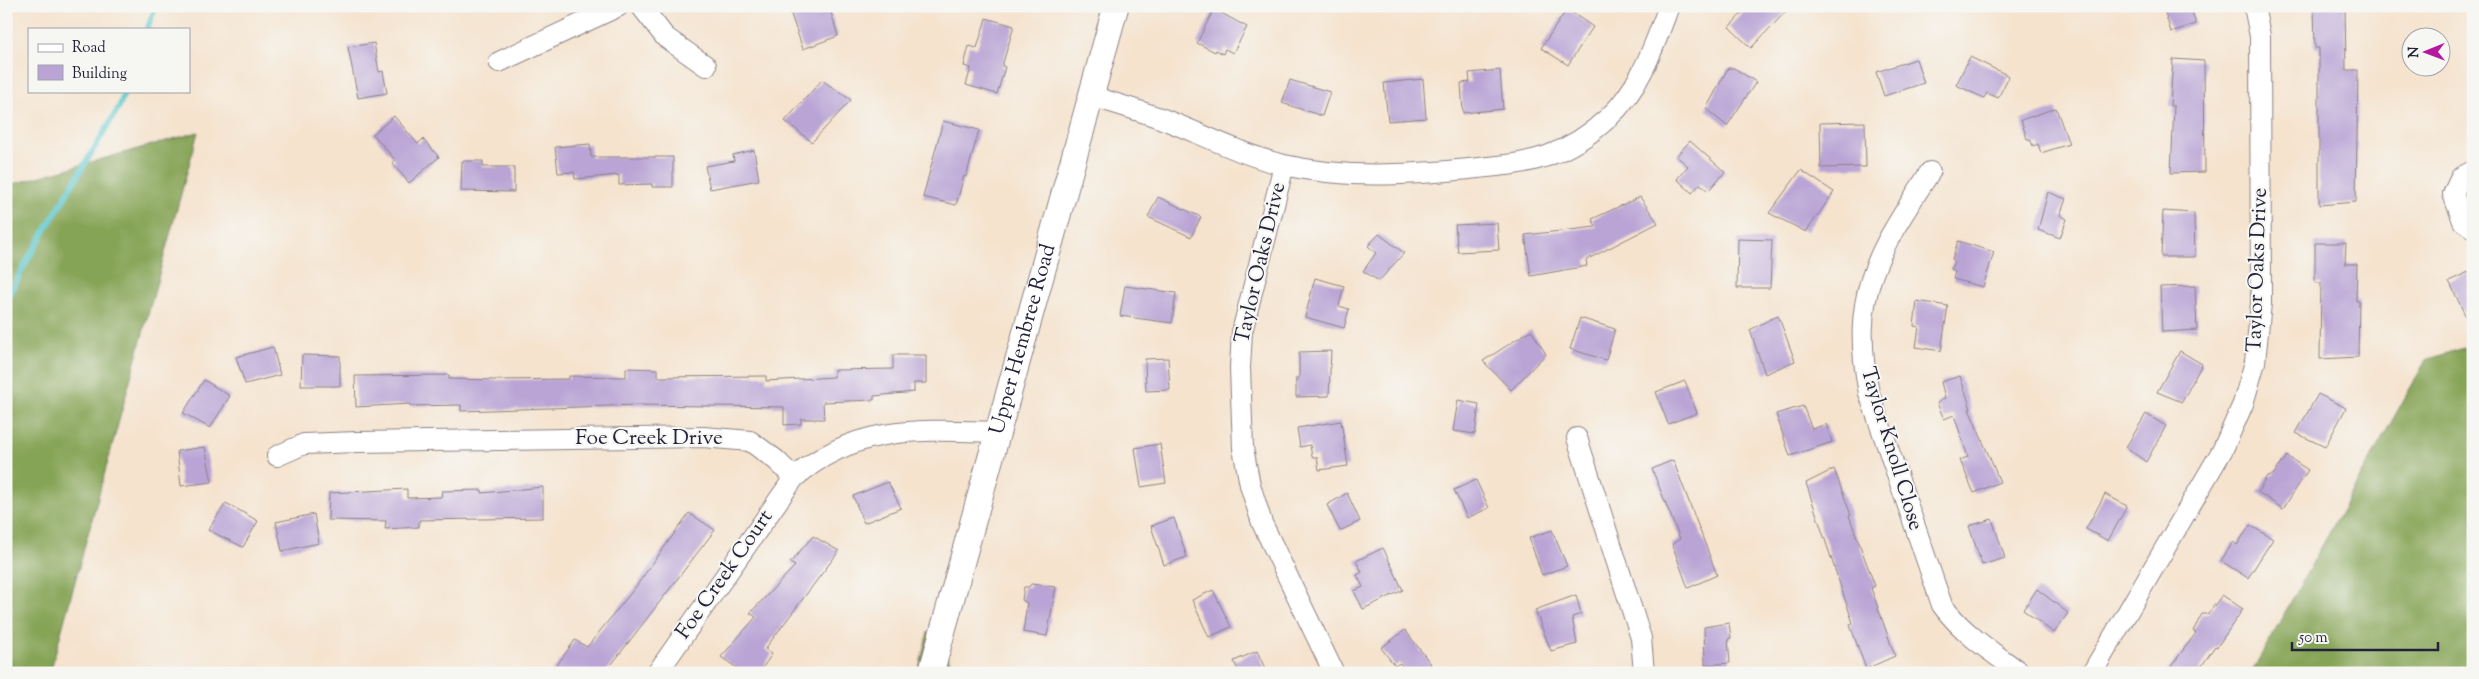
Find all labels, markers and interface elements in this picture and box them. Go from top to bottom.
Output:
legend [28,28,190,92]
north arrow [2402,28,2452,78]
text: Road [72,38,106,59]
text: N [2405,46,2425,58]
text: Building [72,64,127,85]
street label: Taylor Oaks Drive [1228,180,1294,346]
street label: Taylor Oaks Drive [2240,187,2276,353]
street label: Upper Hembree Road [983,241,1064,438]
street label: Taylor Knoll Close [1852,364,1930,534]
street label: Foe Creek Drive [575,424,723,454]
street label: Foe Creek Court [669,504,781,646]
scale bar [2292,619,2438,651]
text: 50 m [2298,628,2328,649]

